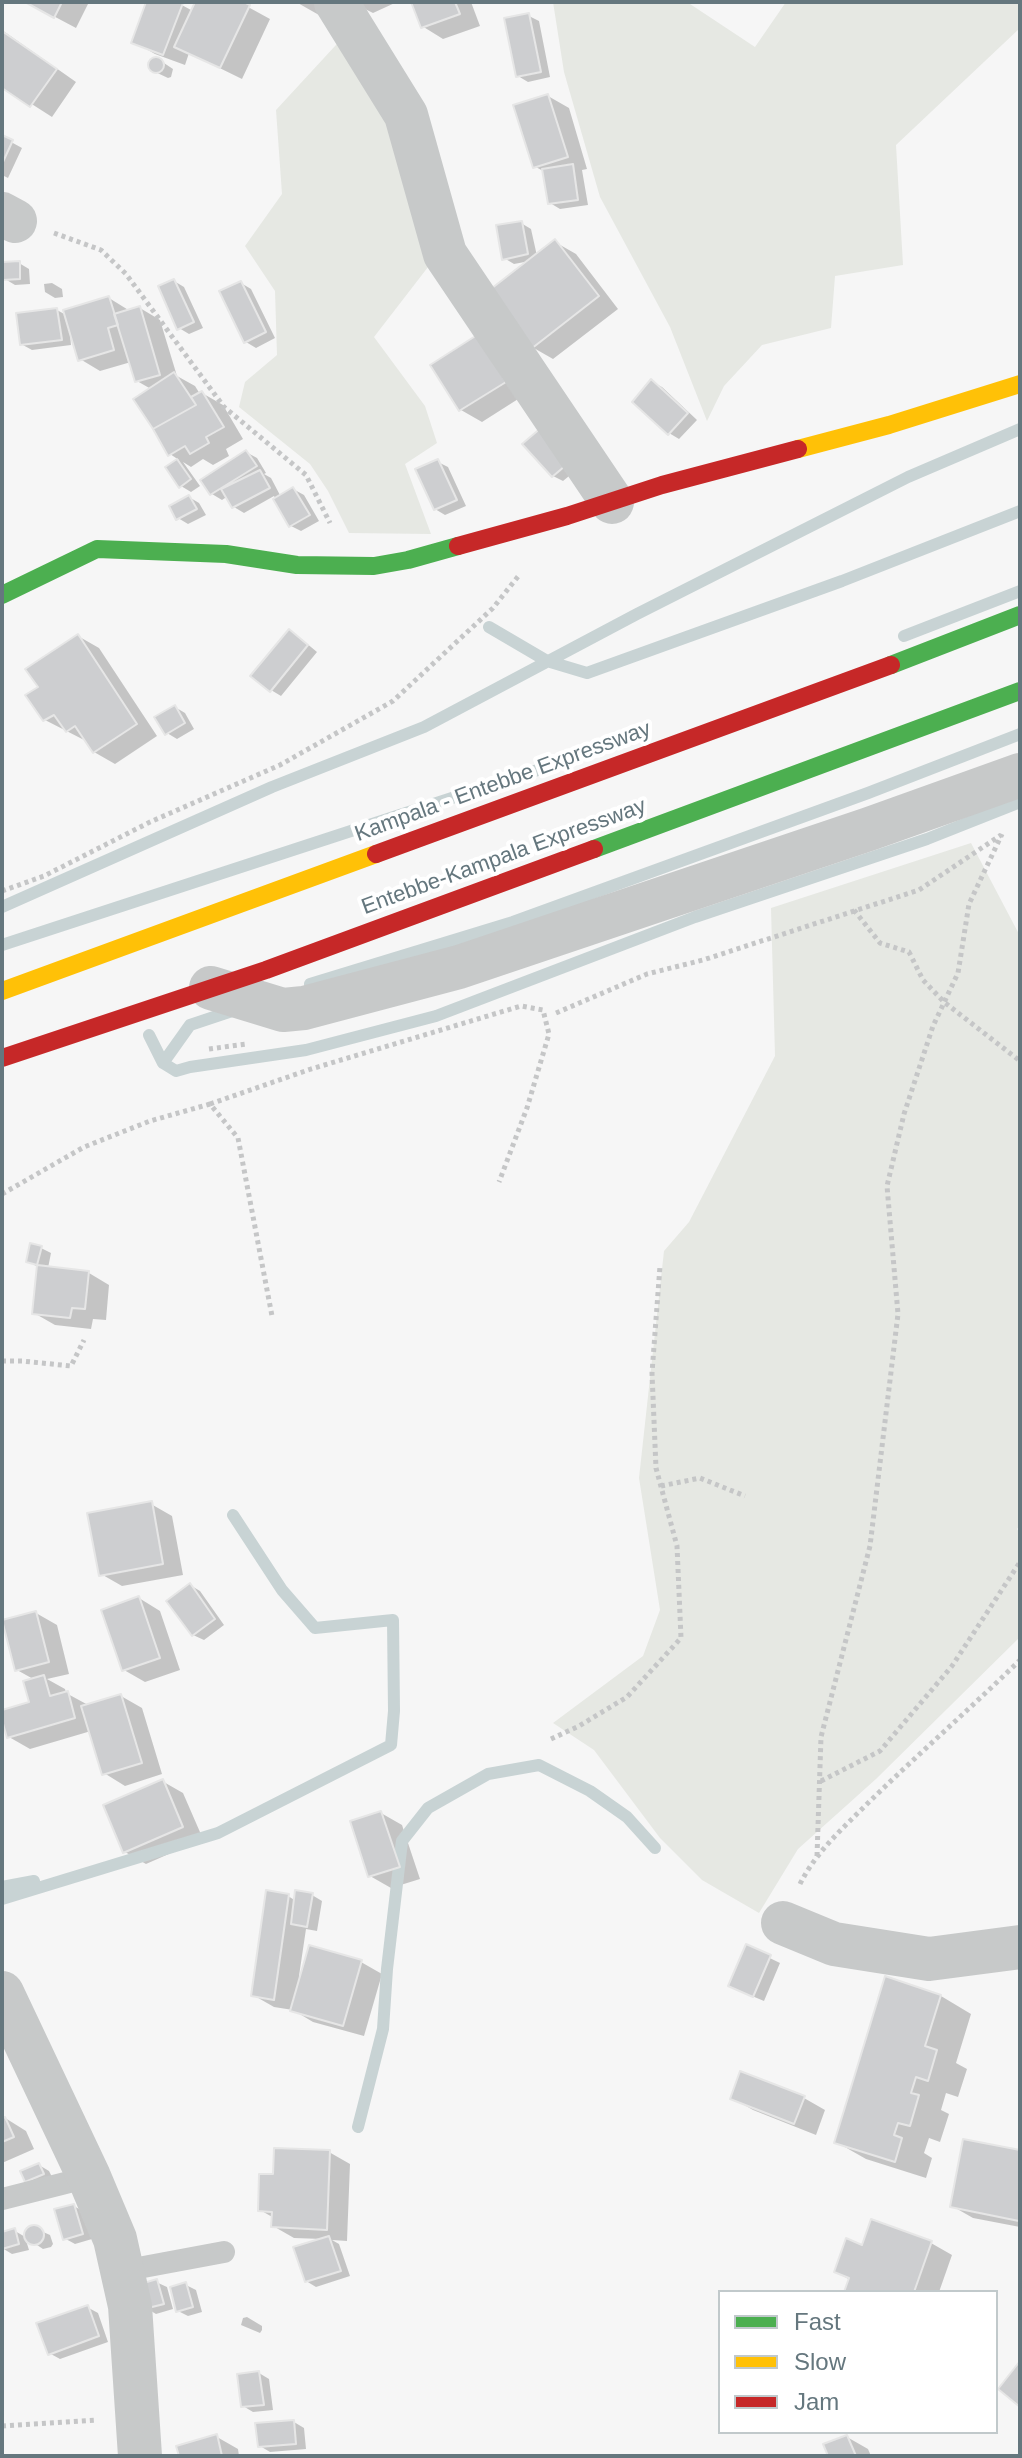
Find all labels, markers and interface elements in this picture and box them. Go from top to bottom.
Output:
street label: Kampala - Entebbe Expressway [351,716,655,848]
street label: Entebbe-Kampala Expressway [358,793,650,921]
legend [718,2290,998,2434]
text: Fast [794,2308,841,2335]
text: Slow [794,2348,846,2375]
text: Jam [794,2388,839,2415]

